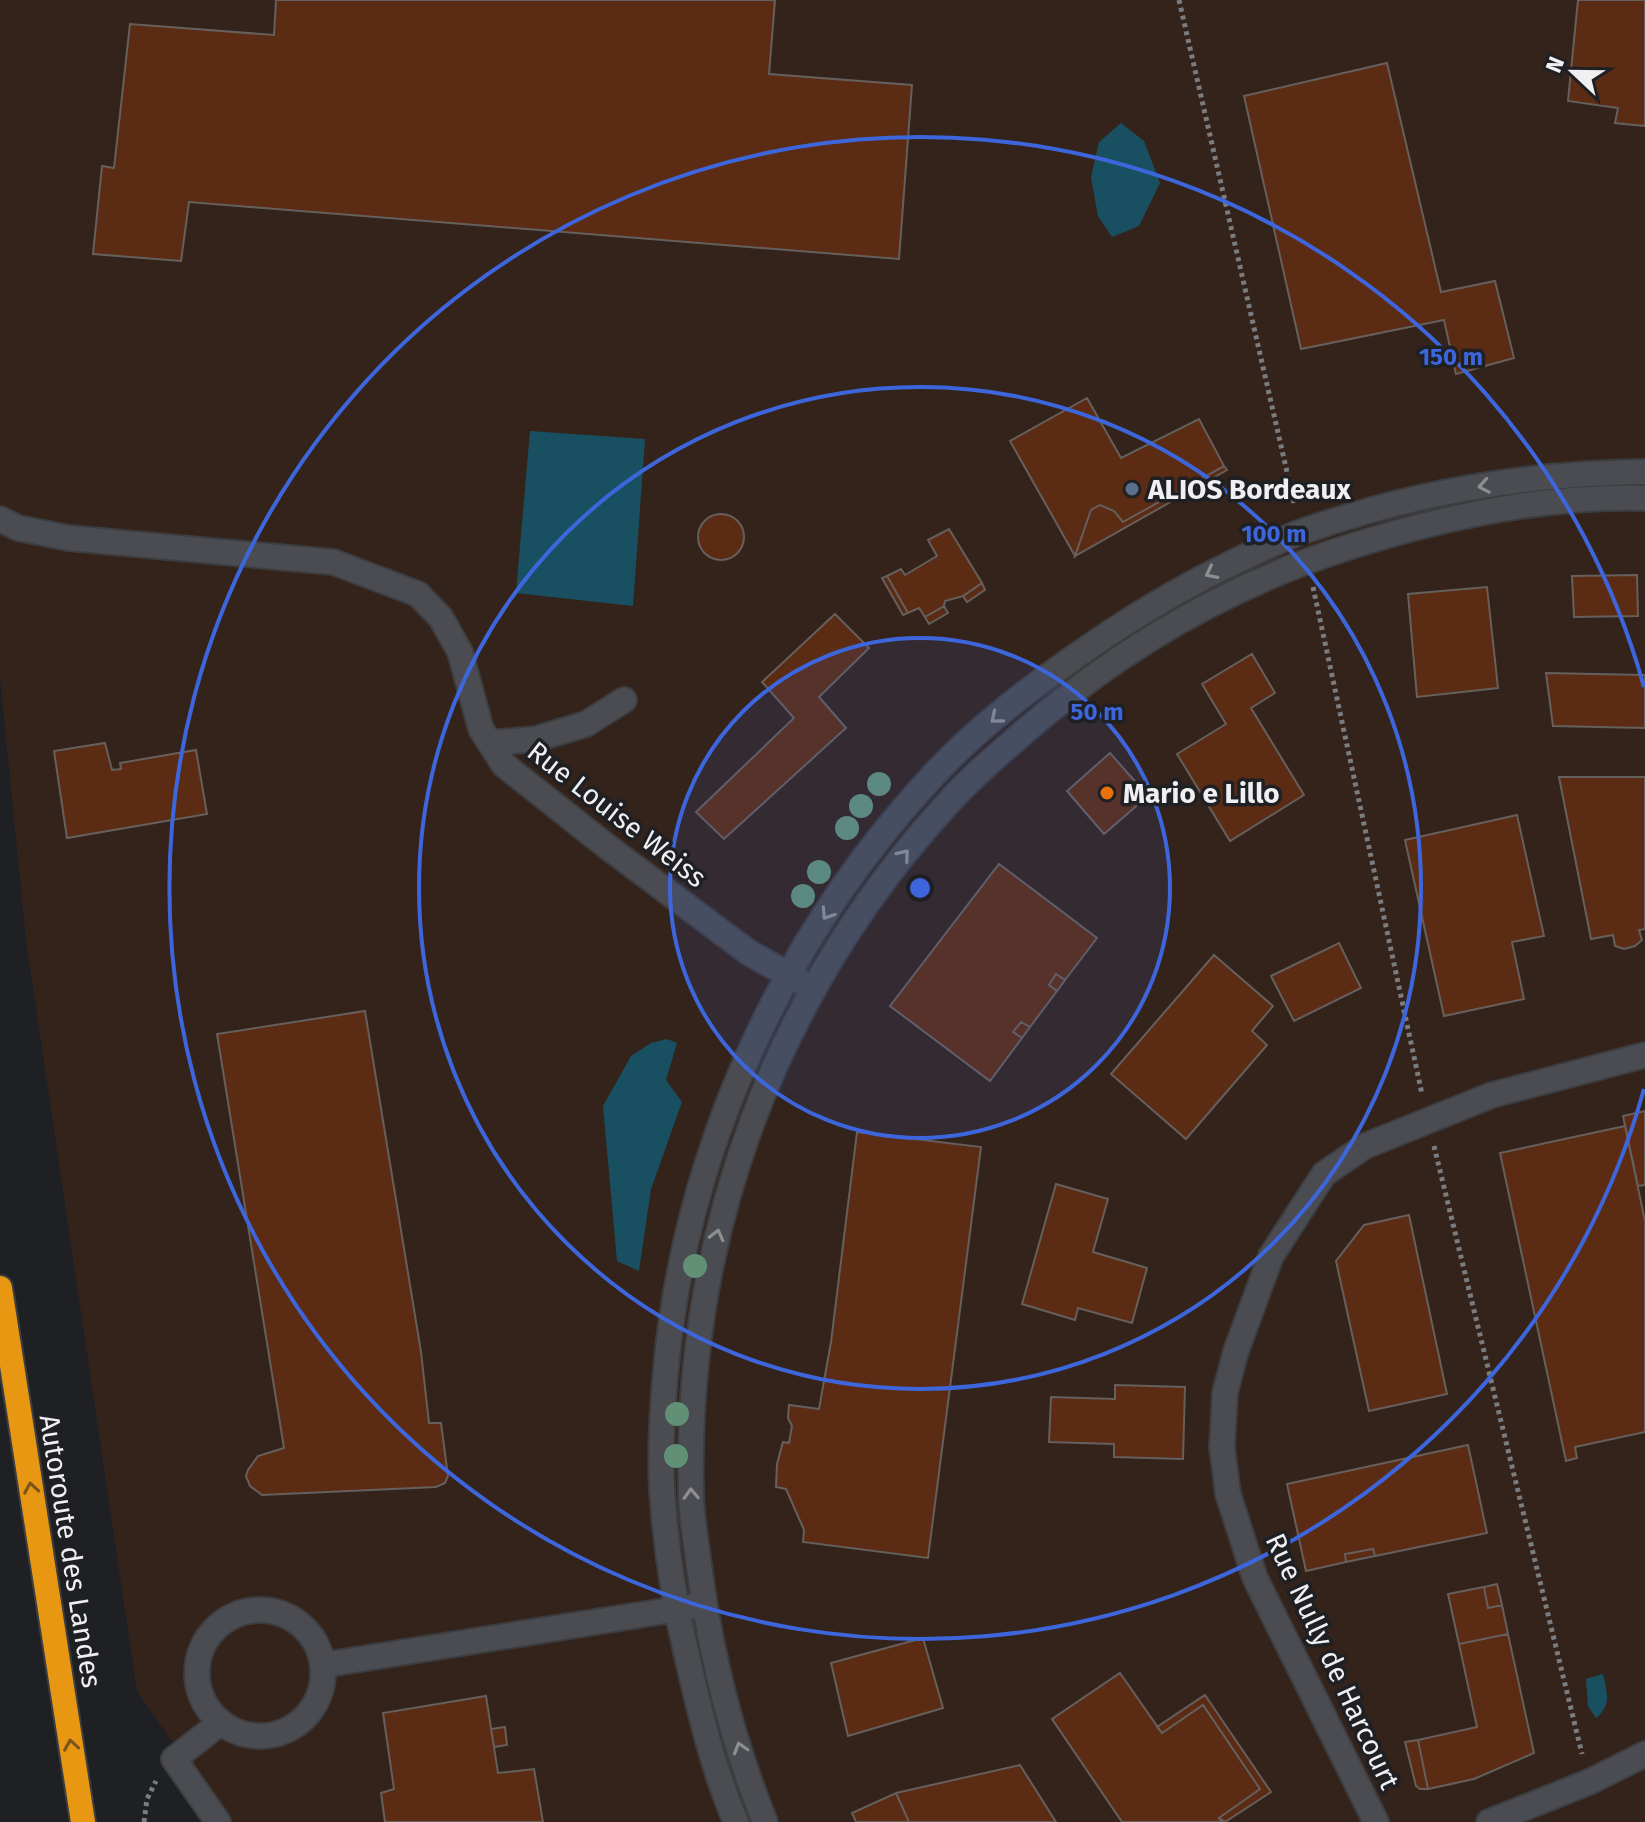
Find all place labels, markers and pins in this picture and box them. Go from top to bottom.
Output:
place label: ALIOS Bordeaux [1147,473,1351,506]
marker: ALIOS Bordeaux [1123,480,1141,498]
place label: Mario e Lillo [1123,777,1280,810]
marker: Mario e Lillo [1098,784,1116,802]
centre of rings [906,874,934,902]

